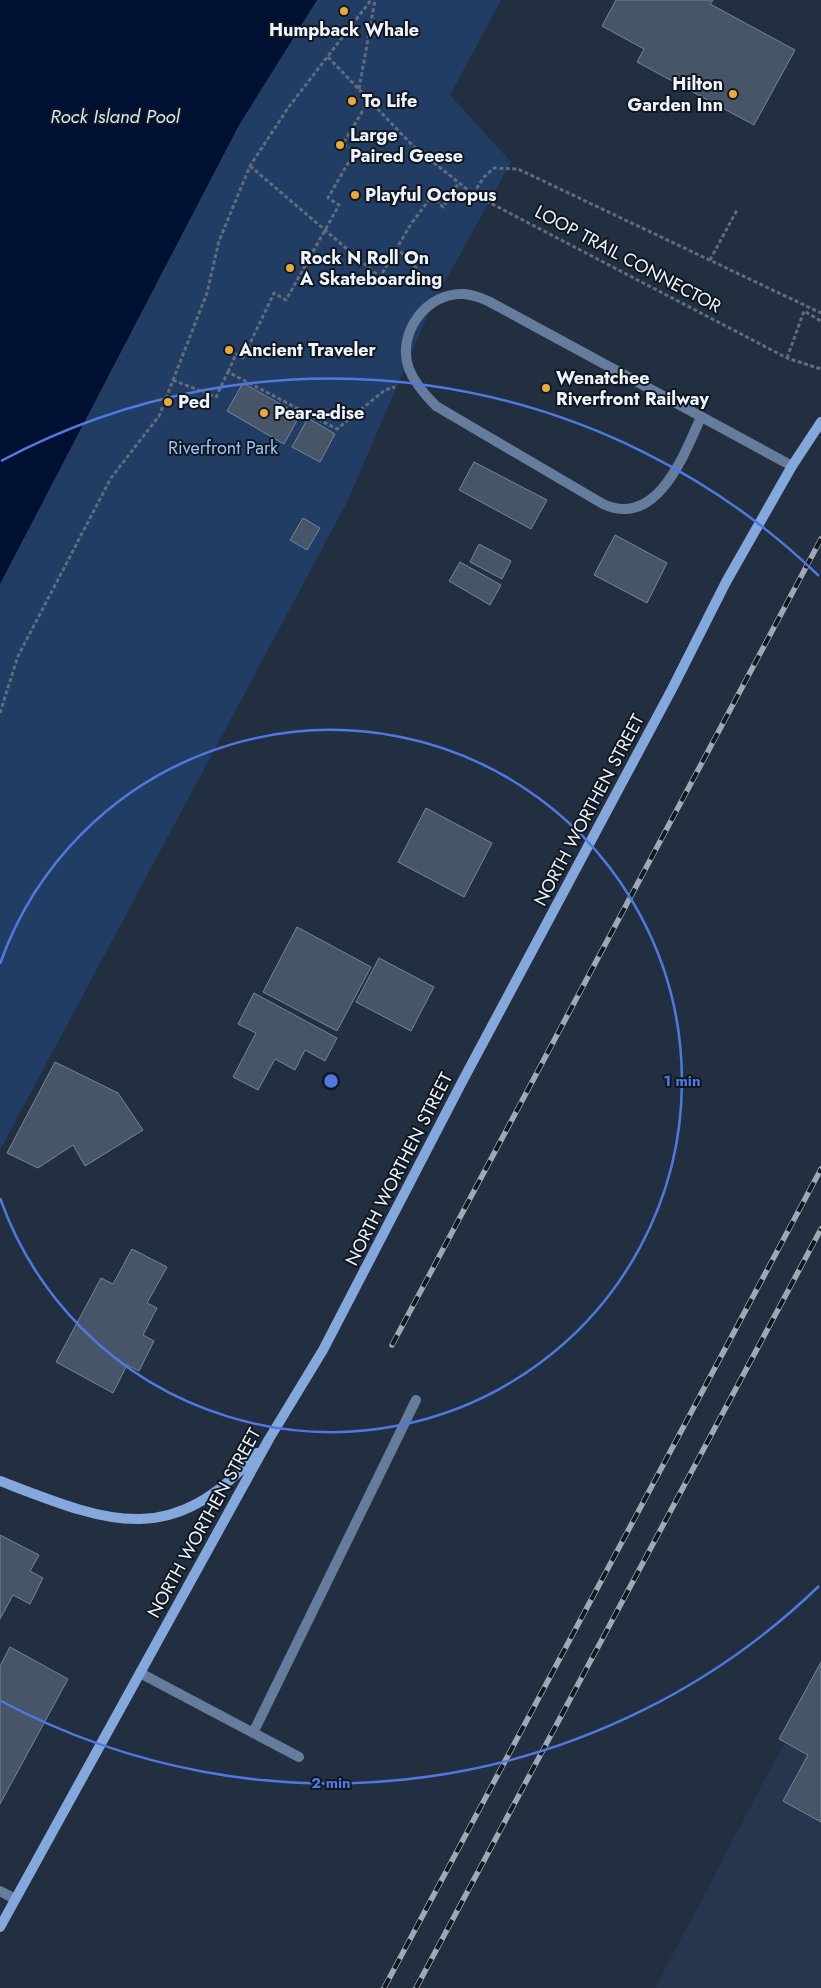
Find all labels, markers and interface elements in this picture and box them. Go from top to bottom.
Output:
marker: Humpback Whale [338,5,350,17]
place label: Humpback Whale [269,17,419,43]
place label: Hilton Garden Inn [628,71,723,118]
place label: To Life [362,88,417,114]
marker: Hilton Garden Inn [727,88,739,100]
marker: To Life [346,95,358,107]
water label: Rock Island Pool [50,103,181,130]
place label: Large Paired Geese [350,122,463,169]
marker: Large Paired Geese [334,139,346,151]
place label: Playful Octopus [365,182,497,208]
marker: Playful Octopus [349,189,361,201]
street label: LOOP TRAIL CONNECTOR [530,199,726,319]
place label: Rock N Roll On A Skateboarding [299,245,442,292]
marker: Rock N Roll On A Skateboarding [284,262,296,274]
place label: Ancient Traveler [238,337,377,363]
marker: Ancient Traveler [223,344,235,356]
place label: Wenatchee Riverfront Railway [556,365,709,412]
marker: Wenatchee Riverfront Railway [540,382,552,394]
place label: Ped [178,389,210,415]
marker: Ped [162,396,174,408]
place label: Pear-a-dise [274,400,364,426]
marker: Pear-a-dise [258,407,270,419]
park label: Riverfront Park [168,435,278,461]
street label: NORTH WORTHEN STREET [527,709,651,910]
street label: NORTH WORTHEN STREET [339,1067,459,1270]
text: 1 min [663,1070,701,1092]
centre of rings [322,1072,340,1090]
street label: NORTH WORTHEN STREET [141,1423,267,1623]
text: 2 min [311,1772,351,1794]

